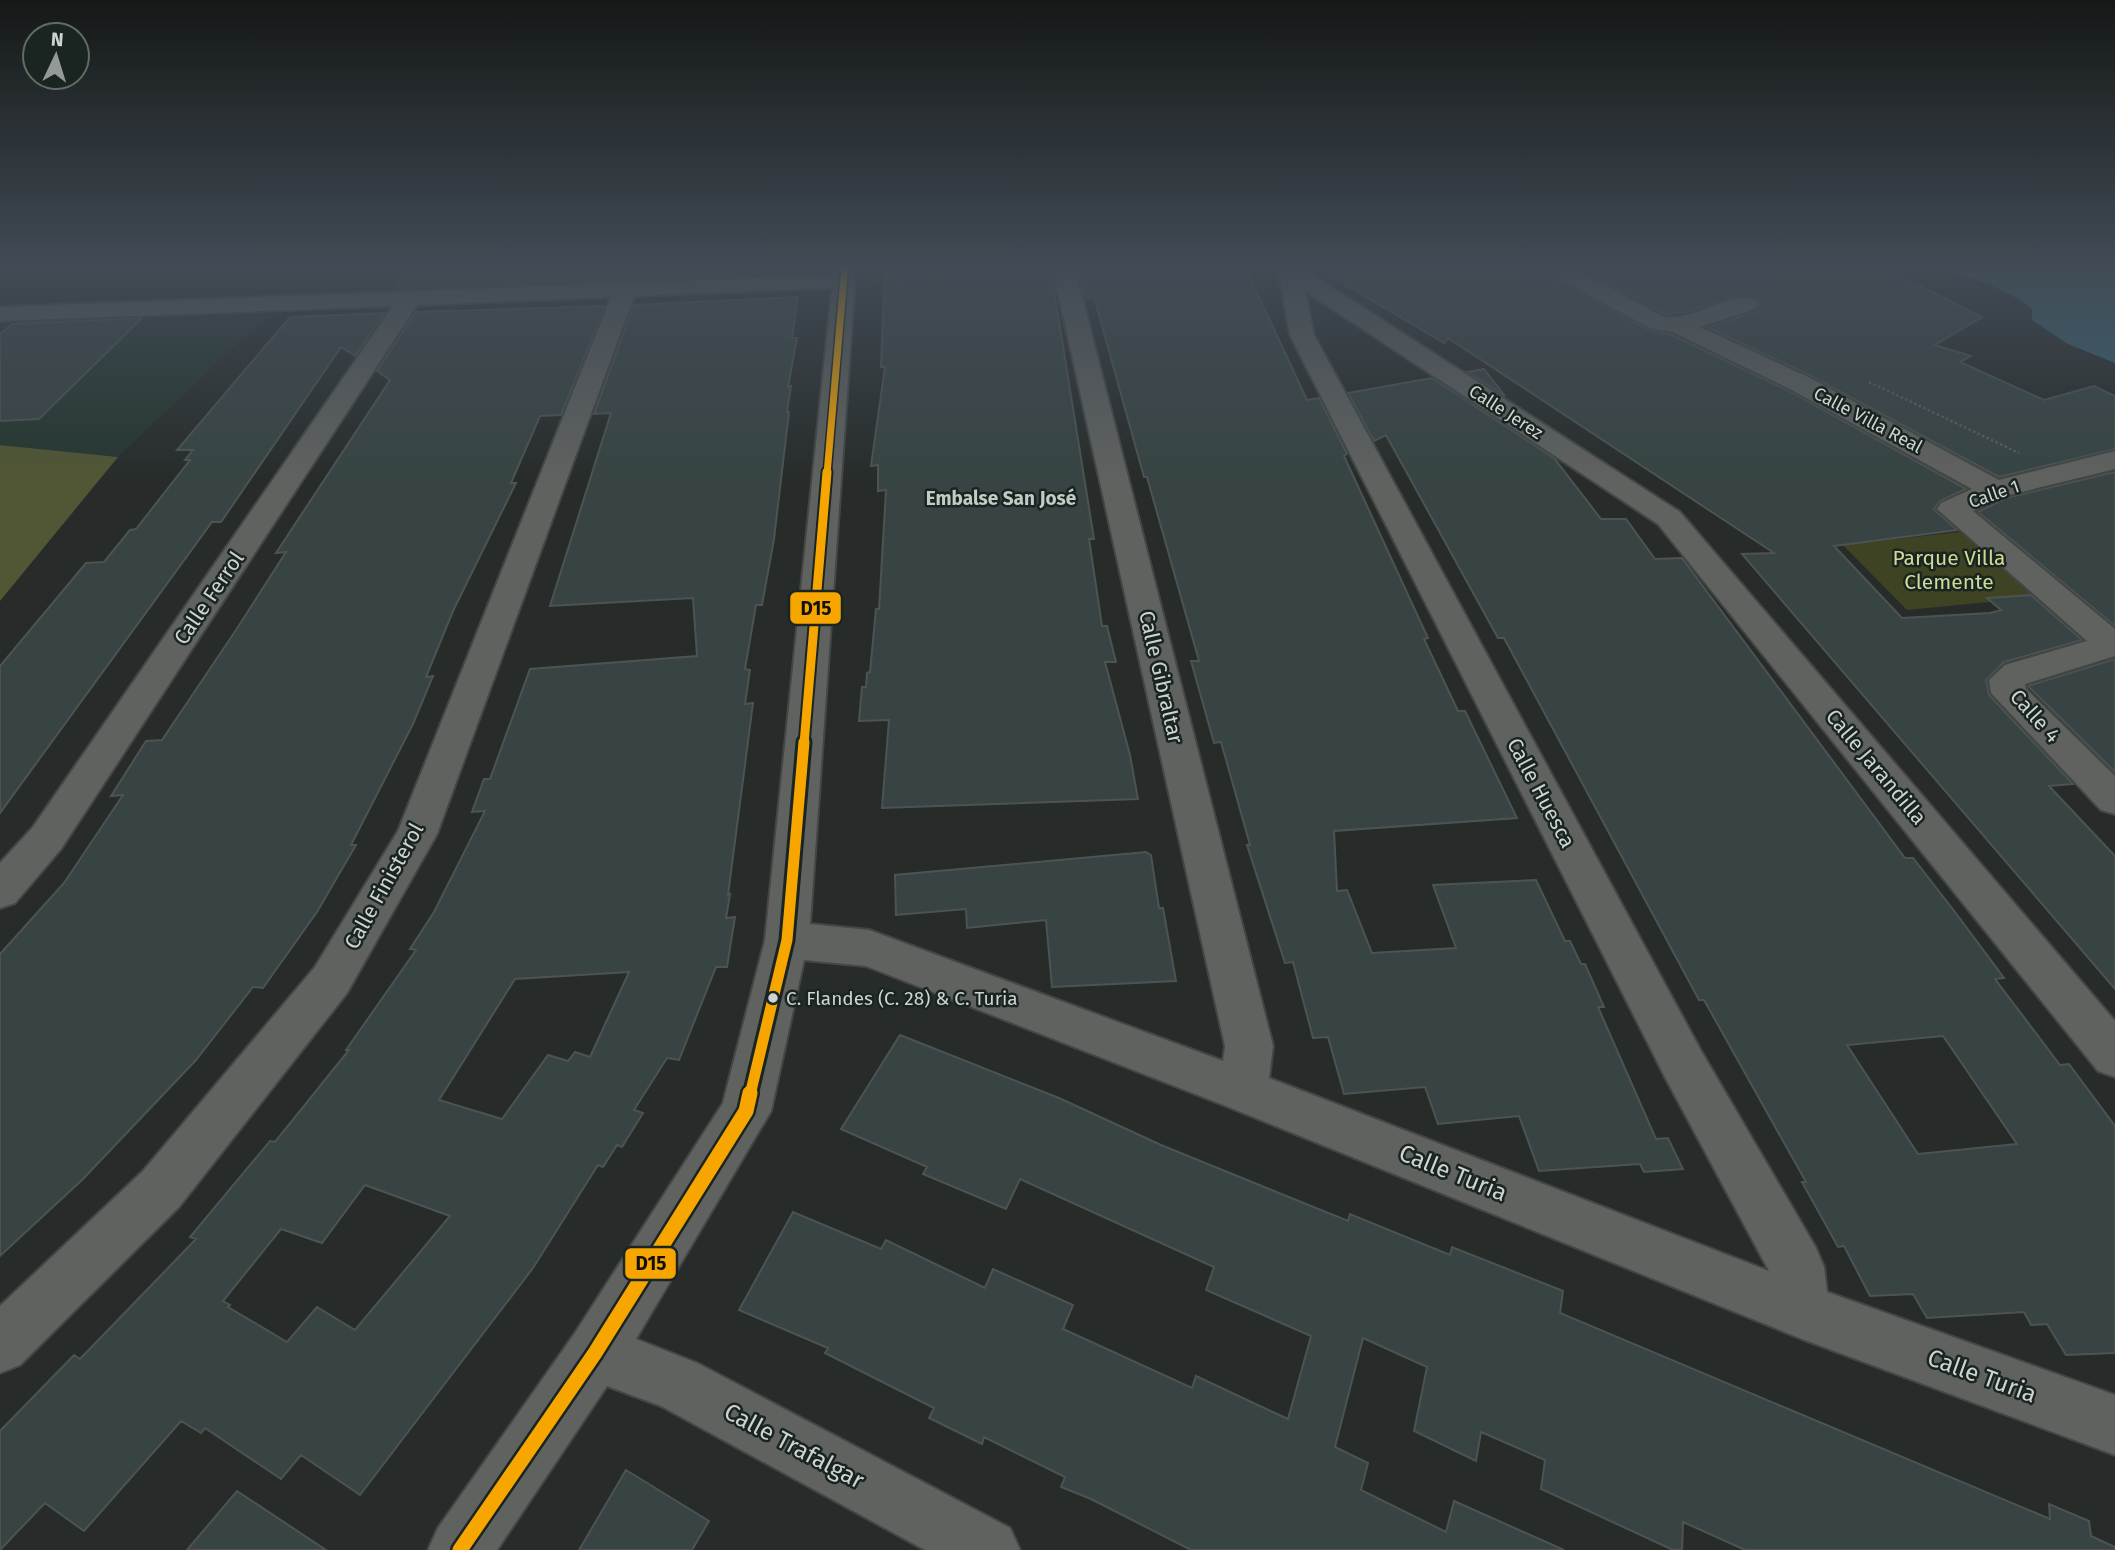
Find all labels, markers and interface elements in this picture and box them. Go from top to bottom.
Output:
north arrow [21,21,91,91]
text: N [50,28,64,51]
street label: Calle Jerez [1465,380,1547,444]
street label: Calle Villa Real [1810,382,1926,458]
street label: Calle 1 [1966,475,2022,513]
district label: Embalse San José [926,487,1076,510]
park label: Parque Villa Clemente [1893,545,2005,595]
street label: Calle Ferrol [168,546,250,650]
line badge: D15 [789,591,842,625]
text: D15 [800,597,832,620]
street label: Calle Gibraltar [1133,608,1189,746]
street label: Calle 4 [2004,684,2066,748]
street label: Calle Jarandilla [1820,704,1932,830]
street label: Calle Huesca [1501,733,1581,853]
street label: Calle Finisterol [339,818,429,954]
place label: C. Flandes (C. 28) & C. Turia [786,987,1018,1010]
marker: C. Flandes (C. 28) & C. Turia [766,991,780,1005]
street label: Calle Turia [1395,1139,1511,1207]
line badge: D15 [624,1247,677,1280]
text: D15 [635,1252,667,1275]
street label: Calle Turia [1924,1343,2040,1409]
street label: Calle Trafalgar [719,1397,869,1495]

